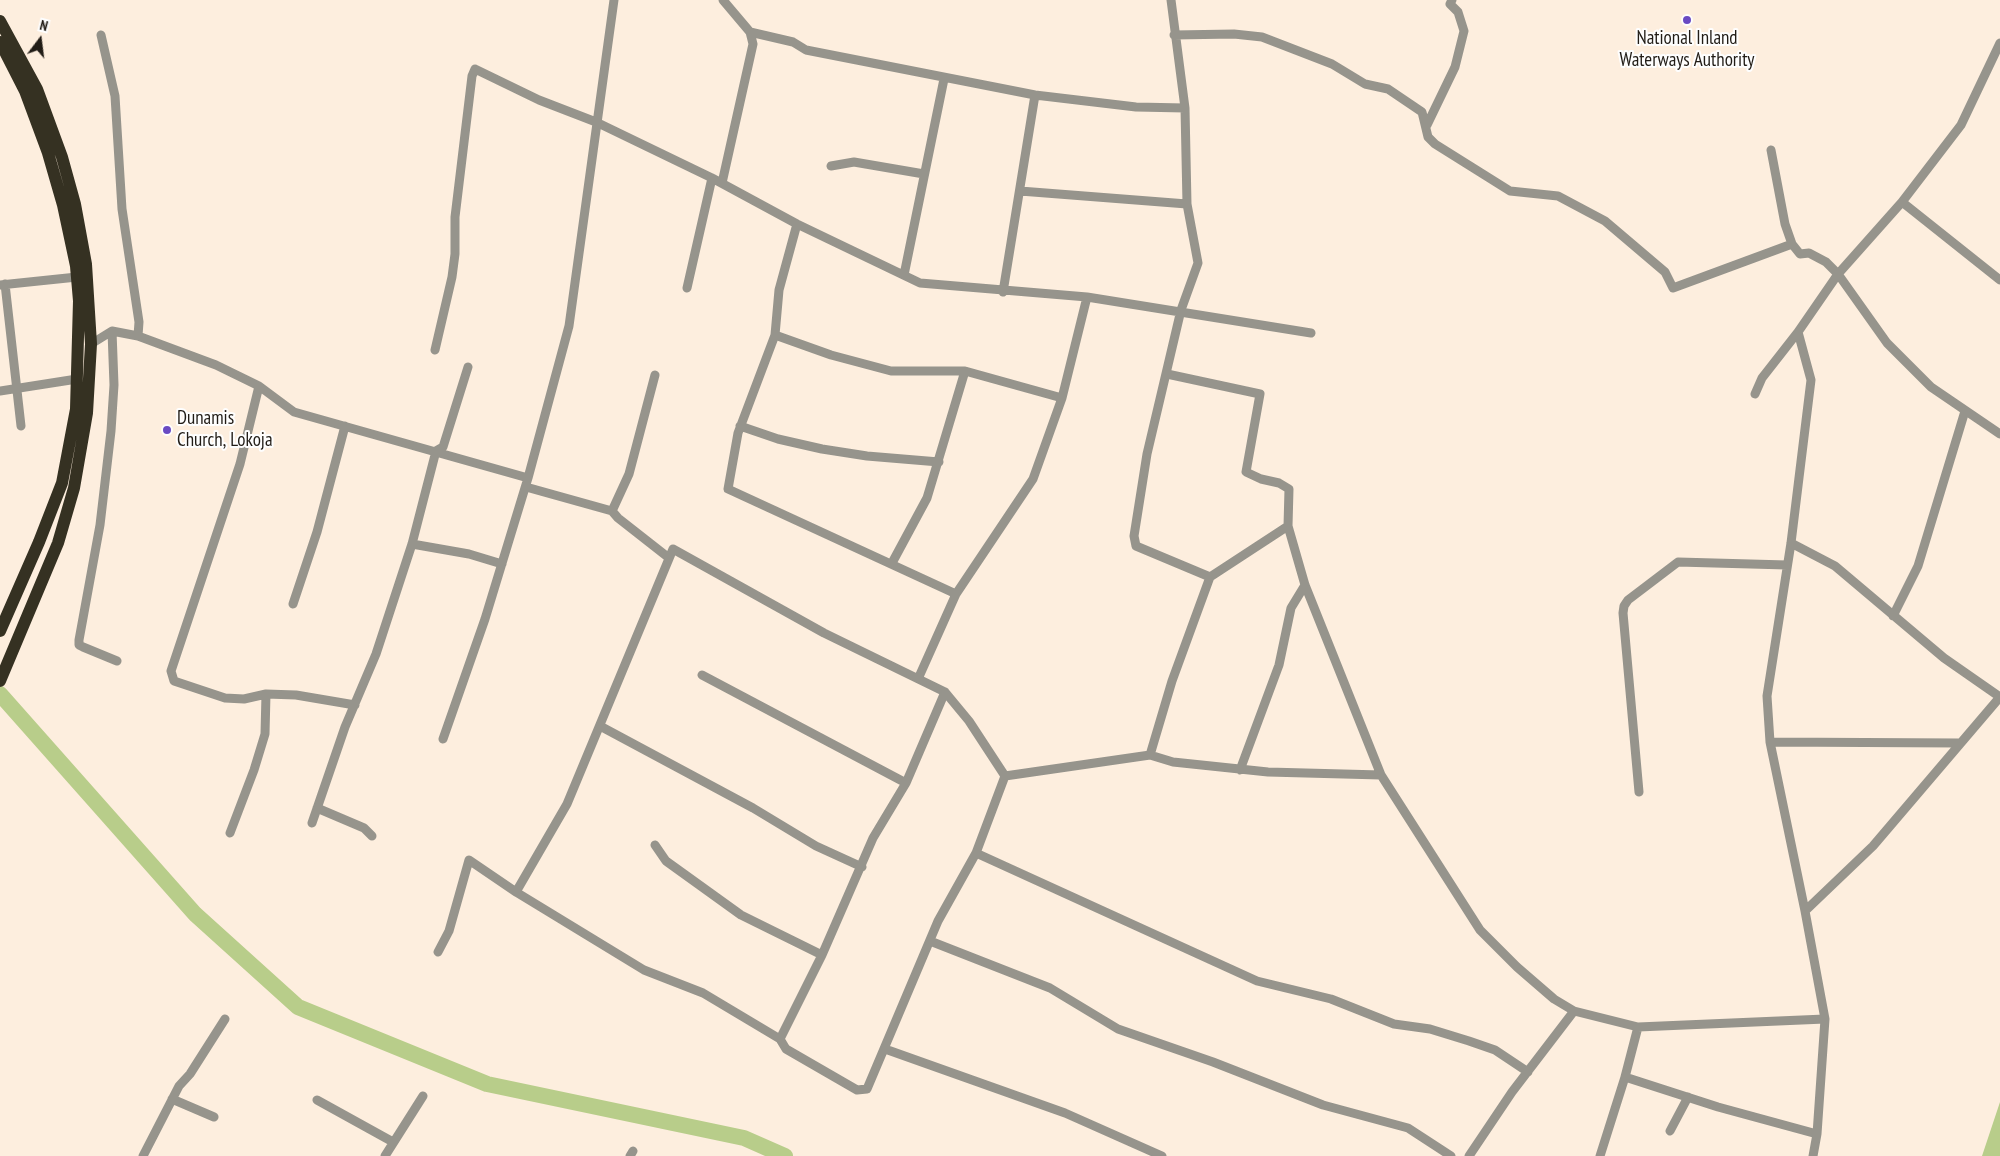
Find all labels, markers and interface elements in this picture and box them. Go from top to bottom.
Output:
marker: National Inland Waterways Authority [1681,14,1693,26]
north arrow [15,15,65,65]
text: N [38,16,50,35]
place label: National Inland Waterways Authority [1620,28,1754,72]
place label: Dunamis Church, Lokoja [177,408,273,452]
marker: Dunamis Church, Lokoja [161,424,173,436]

